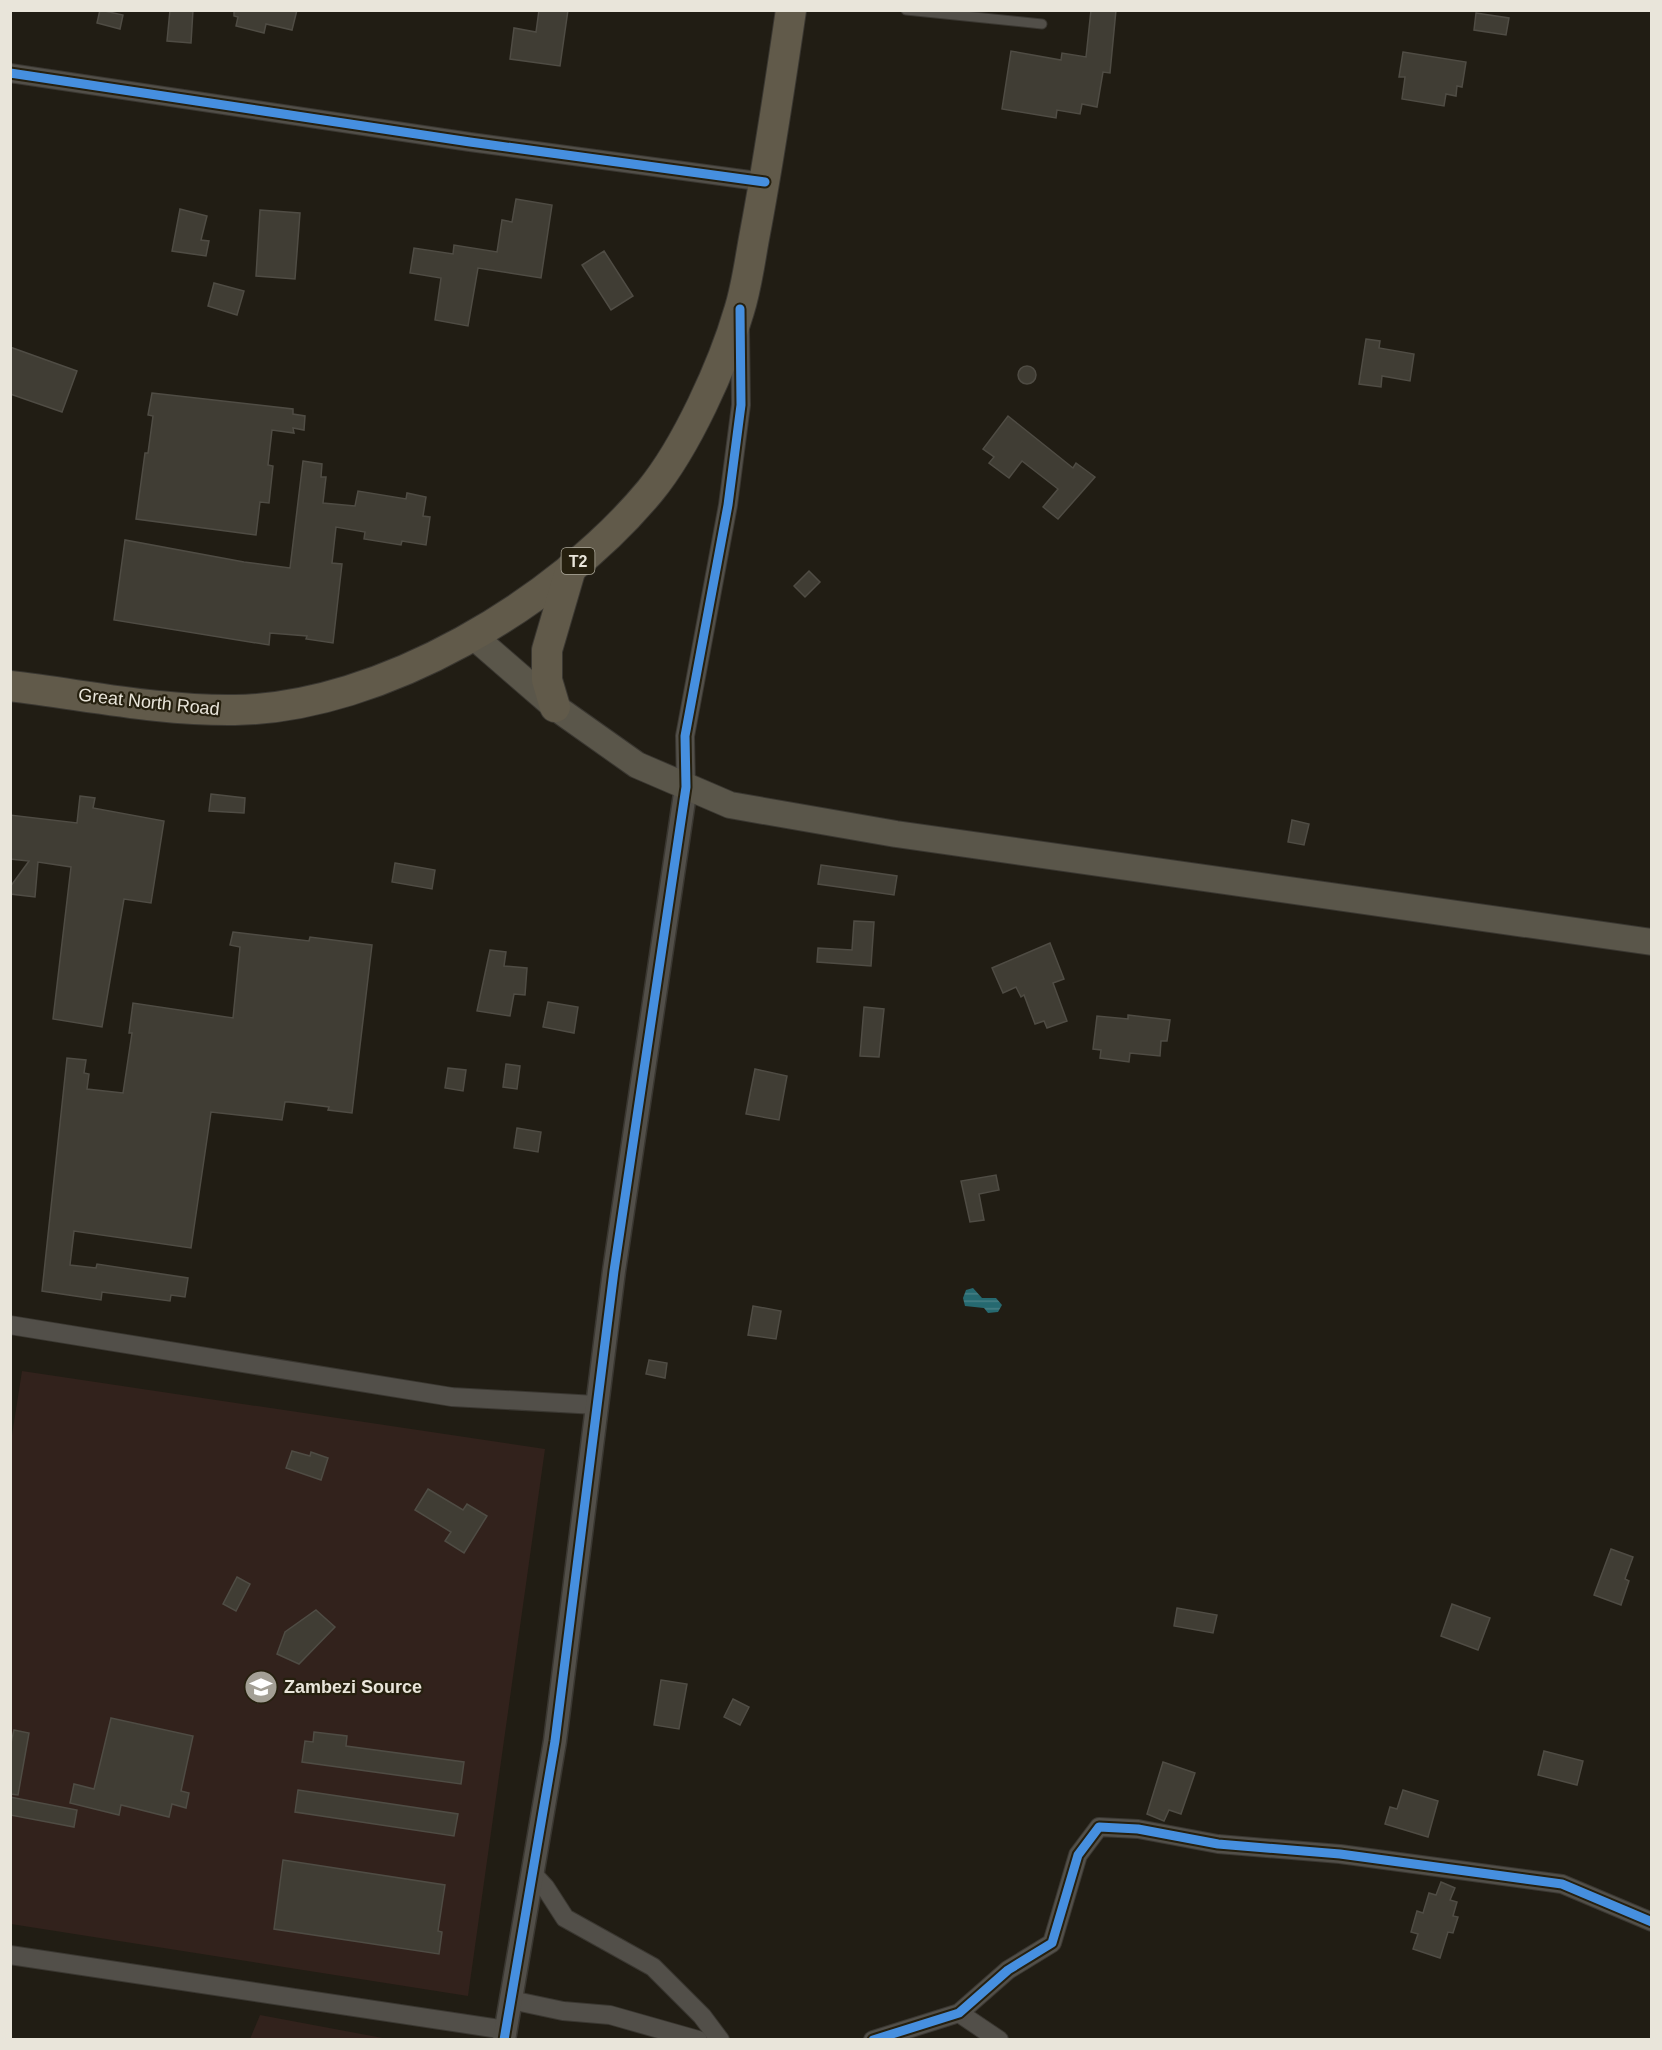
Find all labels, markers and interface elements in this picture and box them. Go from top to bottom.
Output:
road number: T2 [562,548,594,574]
street label: Great North Road [77,685,221,719]
school or university icon: Zambezi Source [243,1669,279,1705]
place label: Zambezi Source [284,1677,422,1697]

